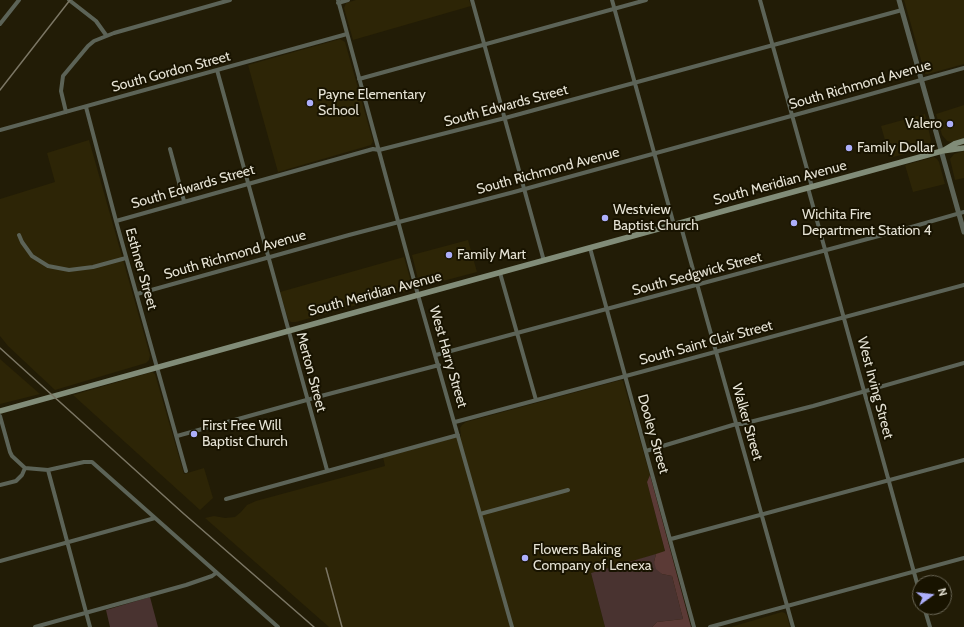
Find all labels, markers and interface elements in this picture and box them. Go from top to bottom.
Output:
street label: South Gordon Street [110,48,232,96]
street label: South Richmond Avenue [787,57,933,113]
street label: South Edwards Street [442,81,570,131]
place label: Payne Elementary School [318,87,426,120]
marker: Payne Elementary School [305,98,315,108]
place label: Valero [905,116,942,132]
marker: Valero [945,119,955,129]
place label: Family Dollar [857,140,934,156]
marker: Family Dollar [844,143,854,153]
street label: South Richmond Avenue [475,144,621,198]
street label: South Meridian Avenue [712,157,848,209]
street label: South Edwards Street [129,161,257,213]
place label: Westview Baptist Church [613,202,699,234]
place label: Wichita Fire Department Station 4 [802,207,932,240]
marker: Westview Baptist Church [600,213,610,223]
marker: Wichita Fire Department Station 4 [789,218,799,228]
street label: Esthner Street [121,226,161,312]
street label: South Richmond Avenue [162,227,308,283]
place label: Family Mart [457,247,526,263]
street label: South Sedgwick Street [630,249,764,299]
marker: Family Mart [444,250,454,260]
street label: South Meridian Avenue [307,268,443,320]
street label: West Harry Street [425,304,471,410]
street label: South Saint Clair Street [638,317,774,369]
street label: Merton Street [292,330,330,414]
street label: West Irving Street [853,335,897,441]
street label: Walker Street [728,382,766,462]
street label: Dooley Street [634,392,672,476]
place label: First Free Will Baptist Church [202,418,288,450]
marker: First Free Will Baptist Church [189,429,199,439]
place label: Flowers Baking Company of Lenexa [533,542,651,574]
marker: Flowers Baking Company of Lenexa [520,553,530,563]
north arrow [912,575,952,615]
text: N [935,587,950,598]

